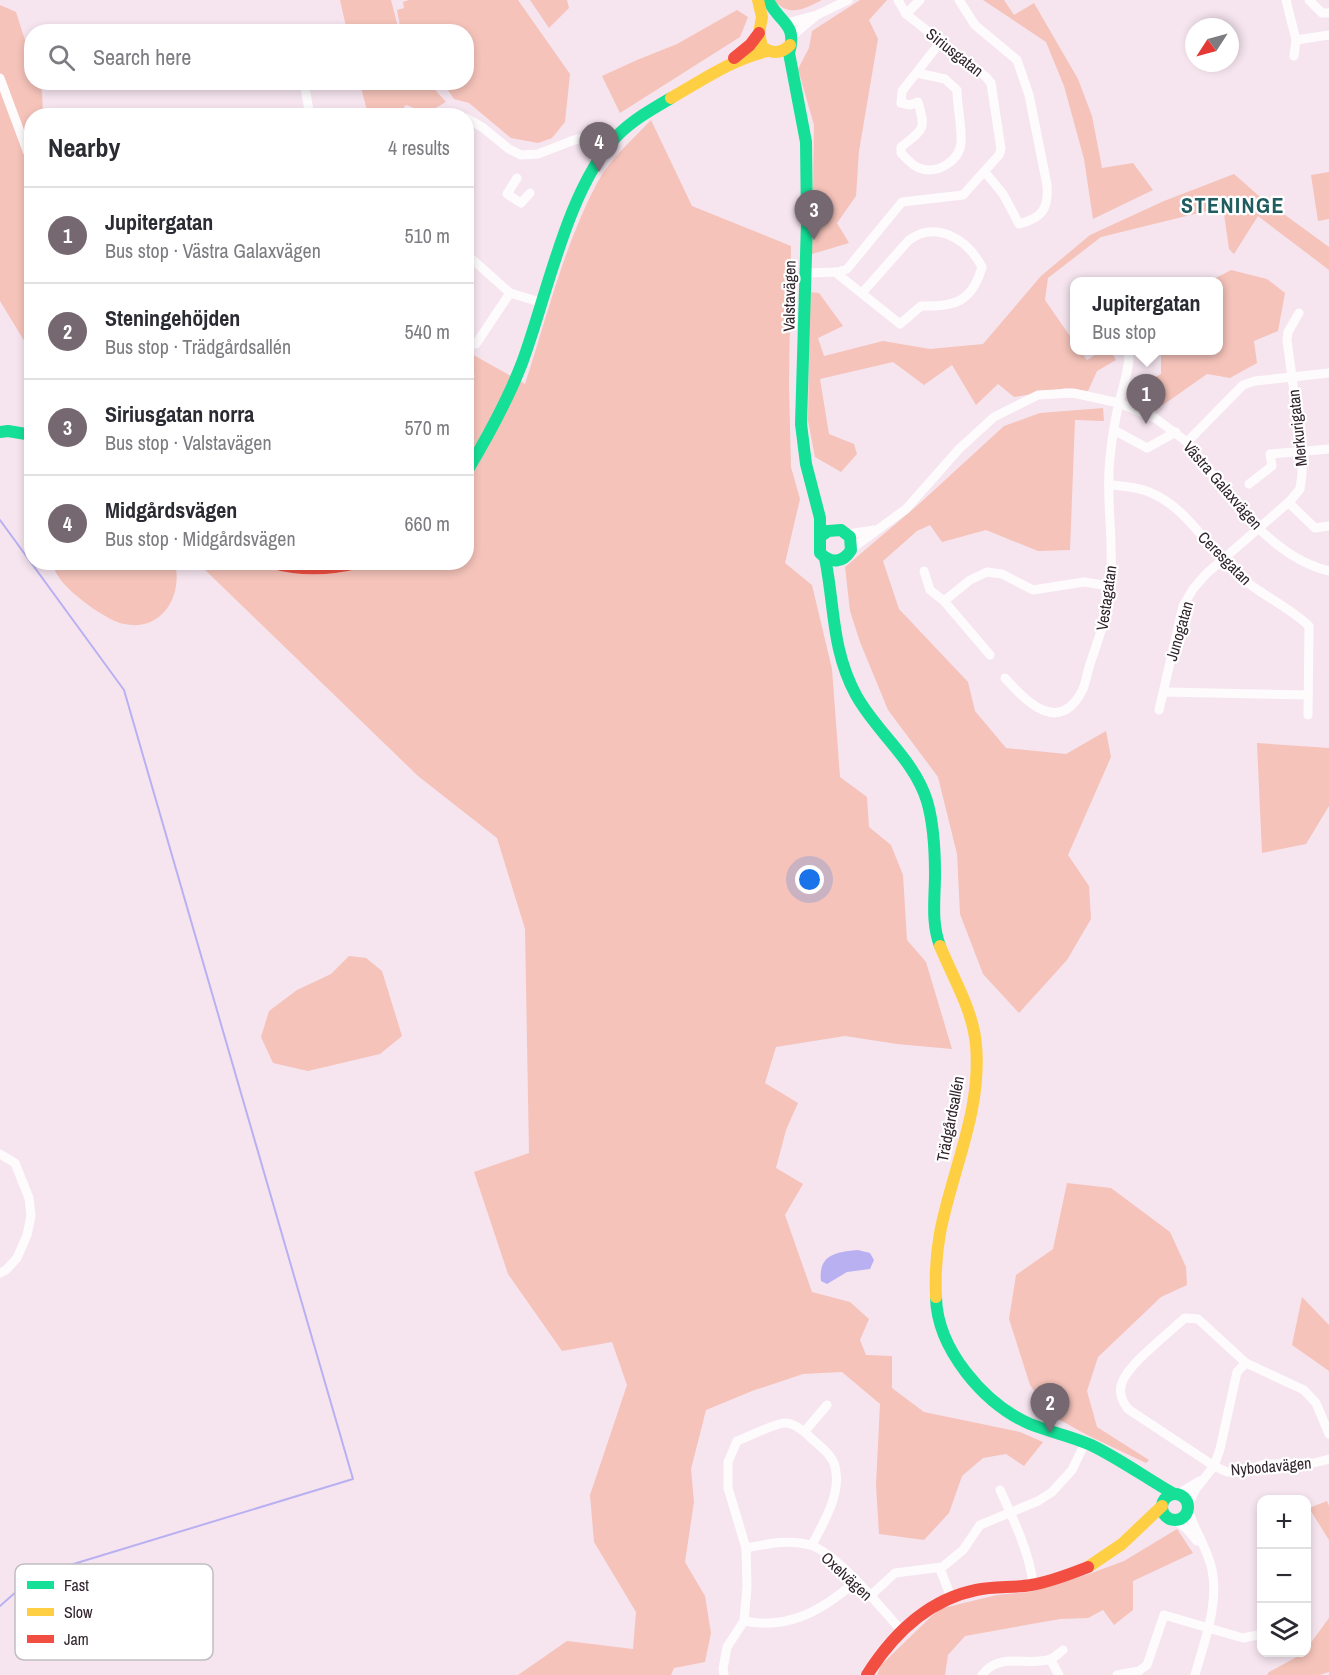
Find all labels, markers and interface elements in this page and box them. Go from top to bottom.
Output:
north arrow [1185,18,1239,72]
street label: Siriusgatan [922,23,988,81]
search box [24,24,474,90]
icon: search [45,41,78,74]
text: Search here [93,42,191,72]
pin: 4 [580,122,618,172]
text: Nearby [48,130,120,165]
text: 4 results [388,134,450,161]
pin: 3 [794,190,834,240]
district label: STENINGE [1181,190,1285,220]
text: Jupitergatan [105,207,213,237]
text: 1 [63,222,72,249]
text: 510 m [404,222,450,249]
text: Bus stop · Västra Galaxvägen [105,237,321,264]
street label: Valstavägen [777,260,801,332]
popup [1070,277,1223,355]
text: Jupitergatan [1092,288,1201,318]
text: Steningehöjden [105,303,240,333]
text: 2 [63,318,72,345]
text: 540 m [404,318,450,345]
text: Bus stop [1092,318,1156,345]
text: Bus stop · Trädgårdsallén [105,333,291,360]
pin: 1 [1126,374,1166,424]
street label: Merkurigatan [1282,388,1312,468]
text: Siriusgatan norra [105,399,254,429]
text: 3 [63,414,72,441]
text: 570 m [404,414,450,441]
text: Bus stop · Valstavägen [105,429,272,456]
street label: Västra Galaxvägen [1178,436,1268,534]
text: Midgårdsvägen [105,495,237,525]
text: 4 [63,510,72,537]
text: 660 m [404,510,450,537]
text: Bus stop · Midgårdsvägen [105,525,296,552]
street label: Ceresgatan [1193,526,1257,590]
street label: Vestagatan [1091,564,1121,632]
street label: Junogatan [1160,599,1198,663]
your location [795,865,824,894]
street label: Trädgårdsallén [931,1074,969,1164]
pin: 2 [1030,1384,1070,1433]
street label: Nybodavägen [1230,1452,1312,1480]
map controls [1257,1495,1311,1657]
button: + [1257,1495,1311,1549]
street label: Oxelvägen [817,1547,877,1605]
button: − [1257,1549,1311,1603]
legend [15,1564,213,1660]
text: Fast [64,1574,89,1596]
text: Slow [64,1601,93,1623]
button: layers [1257,1603,1311,1657]
text: Jam [64,1628,89,1650]

